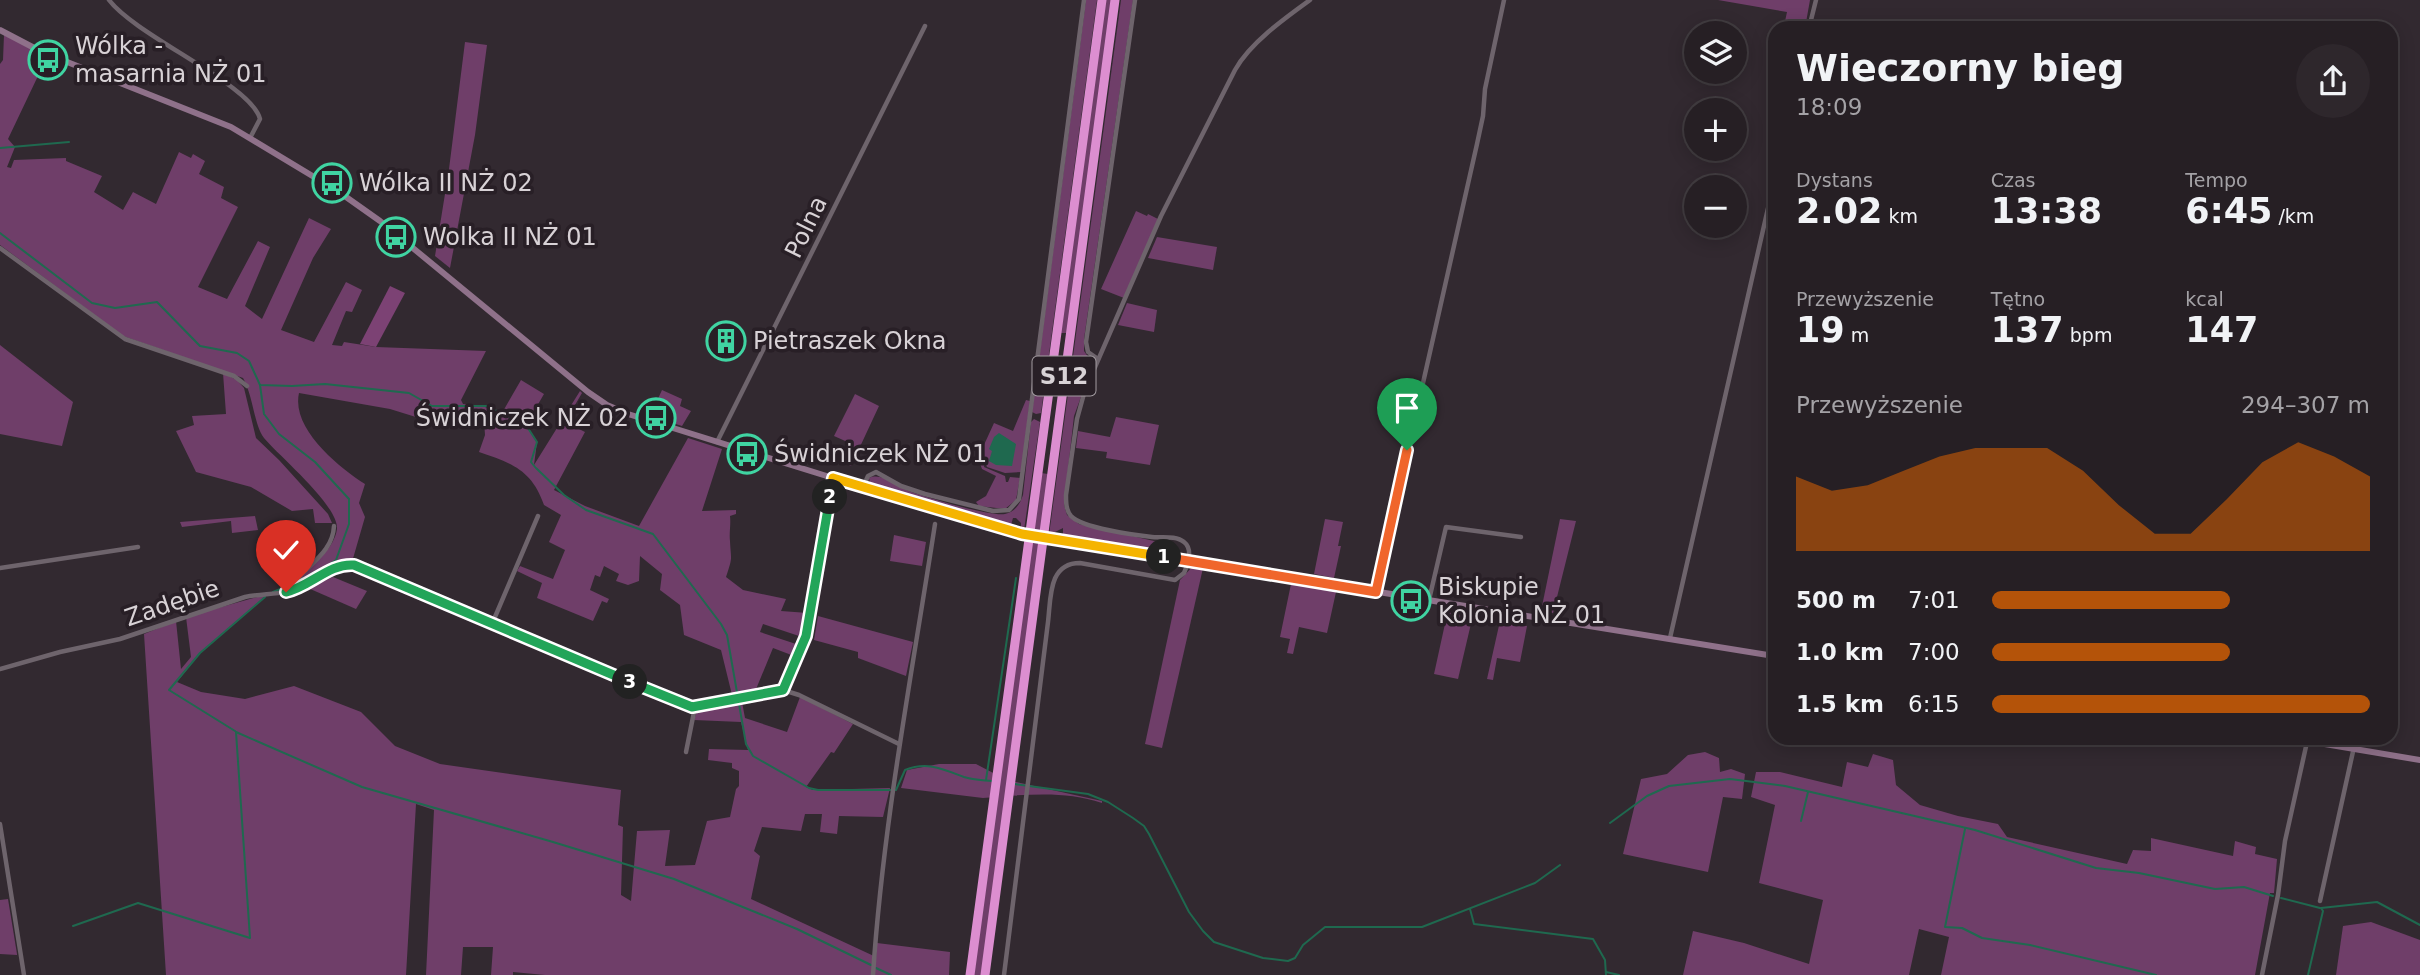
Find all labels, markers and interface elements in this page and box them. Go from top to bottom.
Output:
map controls [1684,21,1747,238]
button: layers [1684,21,1747,84]
place label: Wólka - masarnia NŻ 01 [75,32,267,88]
bus stop icon: Wólka - masarnia NŻ 01 [27,39,69,81]
button: share [2296,44,2370,118]
text: Wieczorny bieg [1796,46,2124,90]
text: 18:09 [1796,94,1862,120]
button: + [1684,98,1747,161]
bus stop icon: Wólka II NŻ 02 [311,162,353,204]
place label: Wólka II NŻ 02 [359,168,533,197]
text: Dystans [1796,169,1873,191]
text: Czas [1991,169,2035,191]
text: Tempo [2185,169,2248,191]
button: − [1684,175,1747,238]
text: 2.02 [1796,191,1882,231]
text: 13:38 [1991,191,2102,231]
text: 6:45 [2185,191,2272,231]
street label: Polna [779,192,833,262]
text: km [1882,205,1918,227]
text: /km [2272,205,2314,227]
bus stop icon: Wolka II NŻ 01 [375,216,417,258]
place label: Wolka II NŻ 01 [423,222,597,251]
text: Przewyższenie [1796,288,1934,310]
text: Tętno [1991,288,2045,310]
text: kcal [2185,288,2224,310]
text: 19 [1796,310,1845,350]
text: 137 [1991,310,2064,350]
text: 147 [2185,310,2258,350]
building icon: Pietraszek Okna [705,320,747,362]
text: m [1845,324,1869,346]
text: bpm [2064,324,2112,346]
place label: Pietraszek Okna [753,327,946,355]
road number: S12 [1032,356,1096,396]
pin [1377,378,1437,450]
icon: arrive [1388,389,1426,427]
text: Przewyższenie [1796,392,1963,418]
text: 294–307 m [2241,392,2370,418]
bus stop icon: Świdniczek NŻ 02 [635,397,677,439]
place label: Świdniczek NŻ 02 [416,402,629,432]
bus stop icon: Świdniczek NŻ 01 [726,433,768,475]
place label: Świdniczek NŻ 01 [774,438,987,468]
pin: 2 [812,480,848,514]
text: 2 [823,485,836,507]
pin [256,520,316,592]
icon: check [267,531,305,569]
pin: 1 [1146,540,1182,574]
text: 1 [1157,545,1170,567]
place label: Biskupie Kolonia NŻ 01 [1438,573,1605,629]
street label: Zadębie [121,574,223,632]
bus stop icon: Biskupie Kolonia NŻ 01 [1390,580,1432,622]
text: 500 m [1796,587,1876,613]
text: 7:01 [1908,587,1960,613]
text: 1.0 km [1796,639,1884,665]
text: 7:00 [1908,639,1960,665]
pin: 3 [612,664,648,700]
text: 3 [623,670,636,692]
text: 1.5 km [1796,691,1884,717]
text: 6:15 [1908,691,1960,717]

